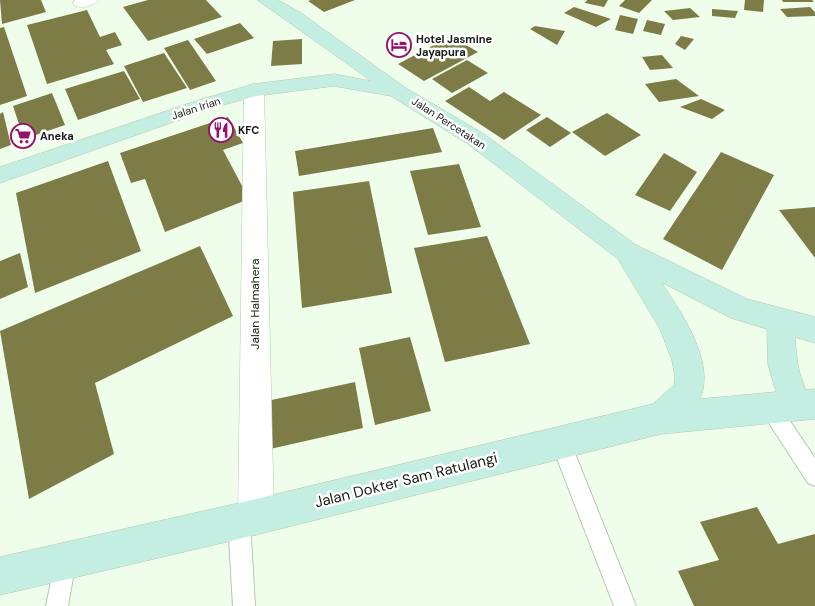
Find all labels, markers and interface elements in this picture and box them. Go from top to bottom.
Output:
hotel icon: Hotel Jasmine Jayapura [386,32,412,58]
place label: Hotel Jasmine Jayapura [416,32,493,59]
street label: Jalan Irian [170,93,222,123]
street label: Jalan Percetakan [409,94,489,152]
restaurant icon: KFC [208,117,234,143]
supermarket icon: Aneka [10,123,36,149]
place label: KFC [238,123,259,137]
place label: Aneka [40,129,74,143]
street label: Jalan Halmahera [247,258,263,350]
street label: Jalan Dokter Sam Ratulangi [313,448,499,512]

